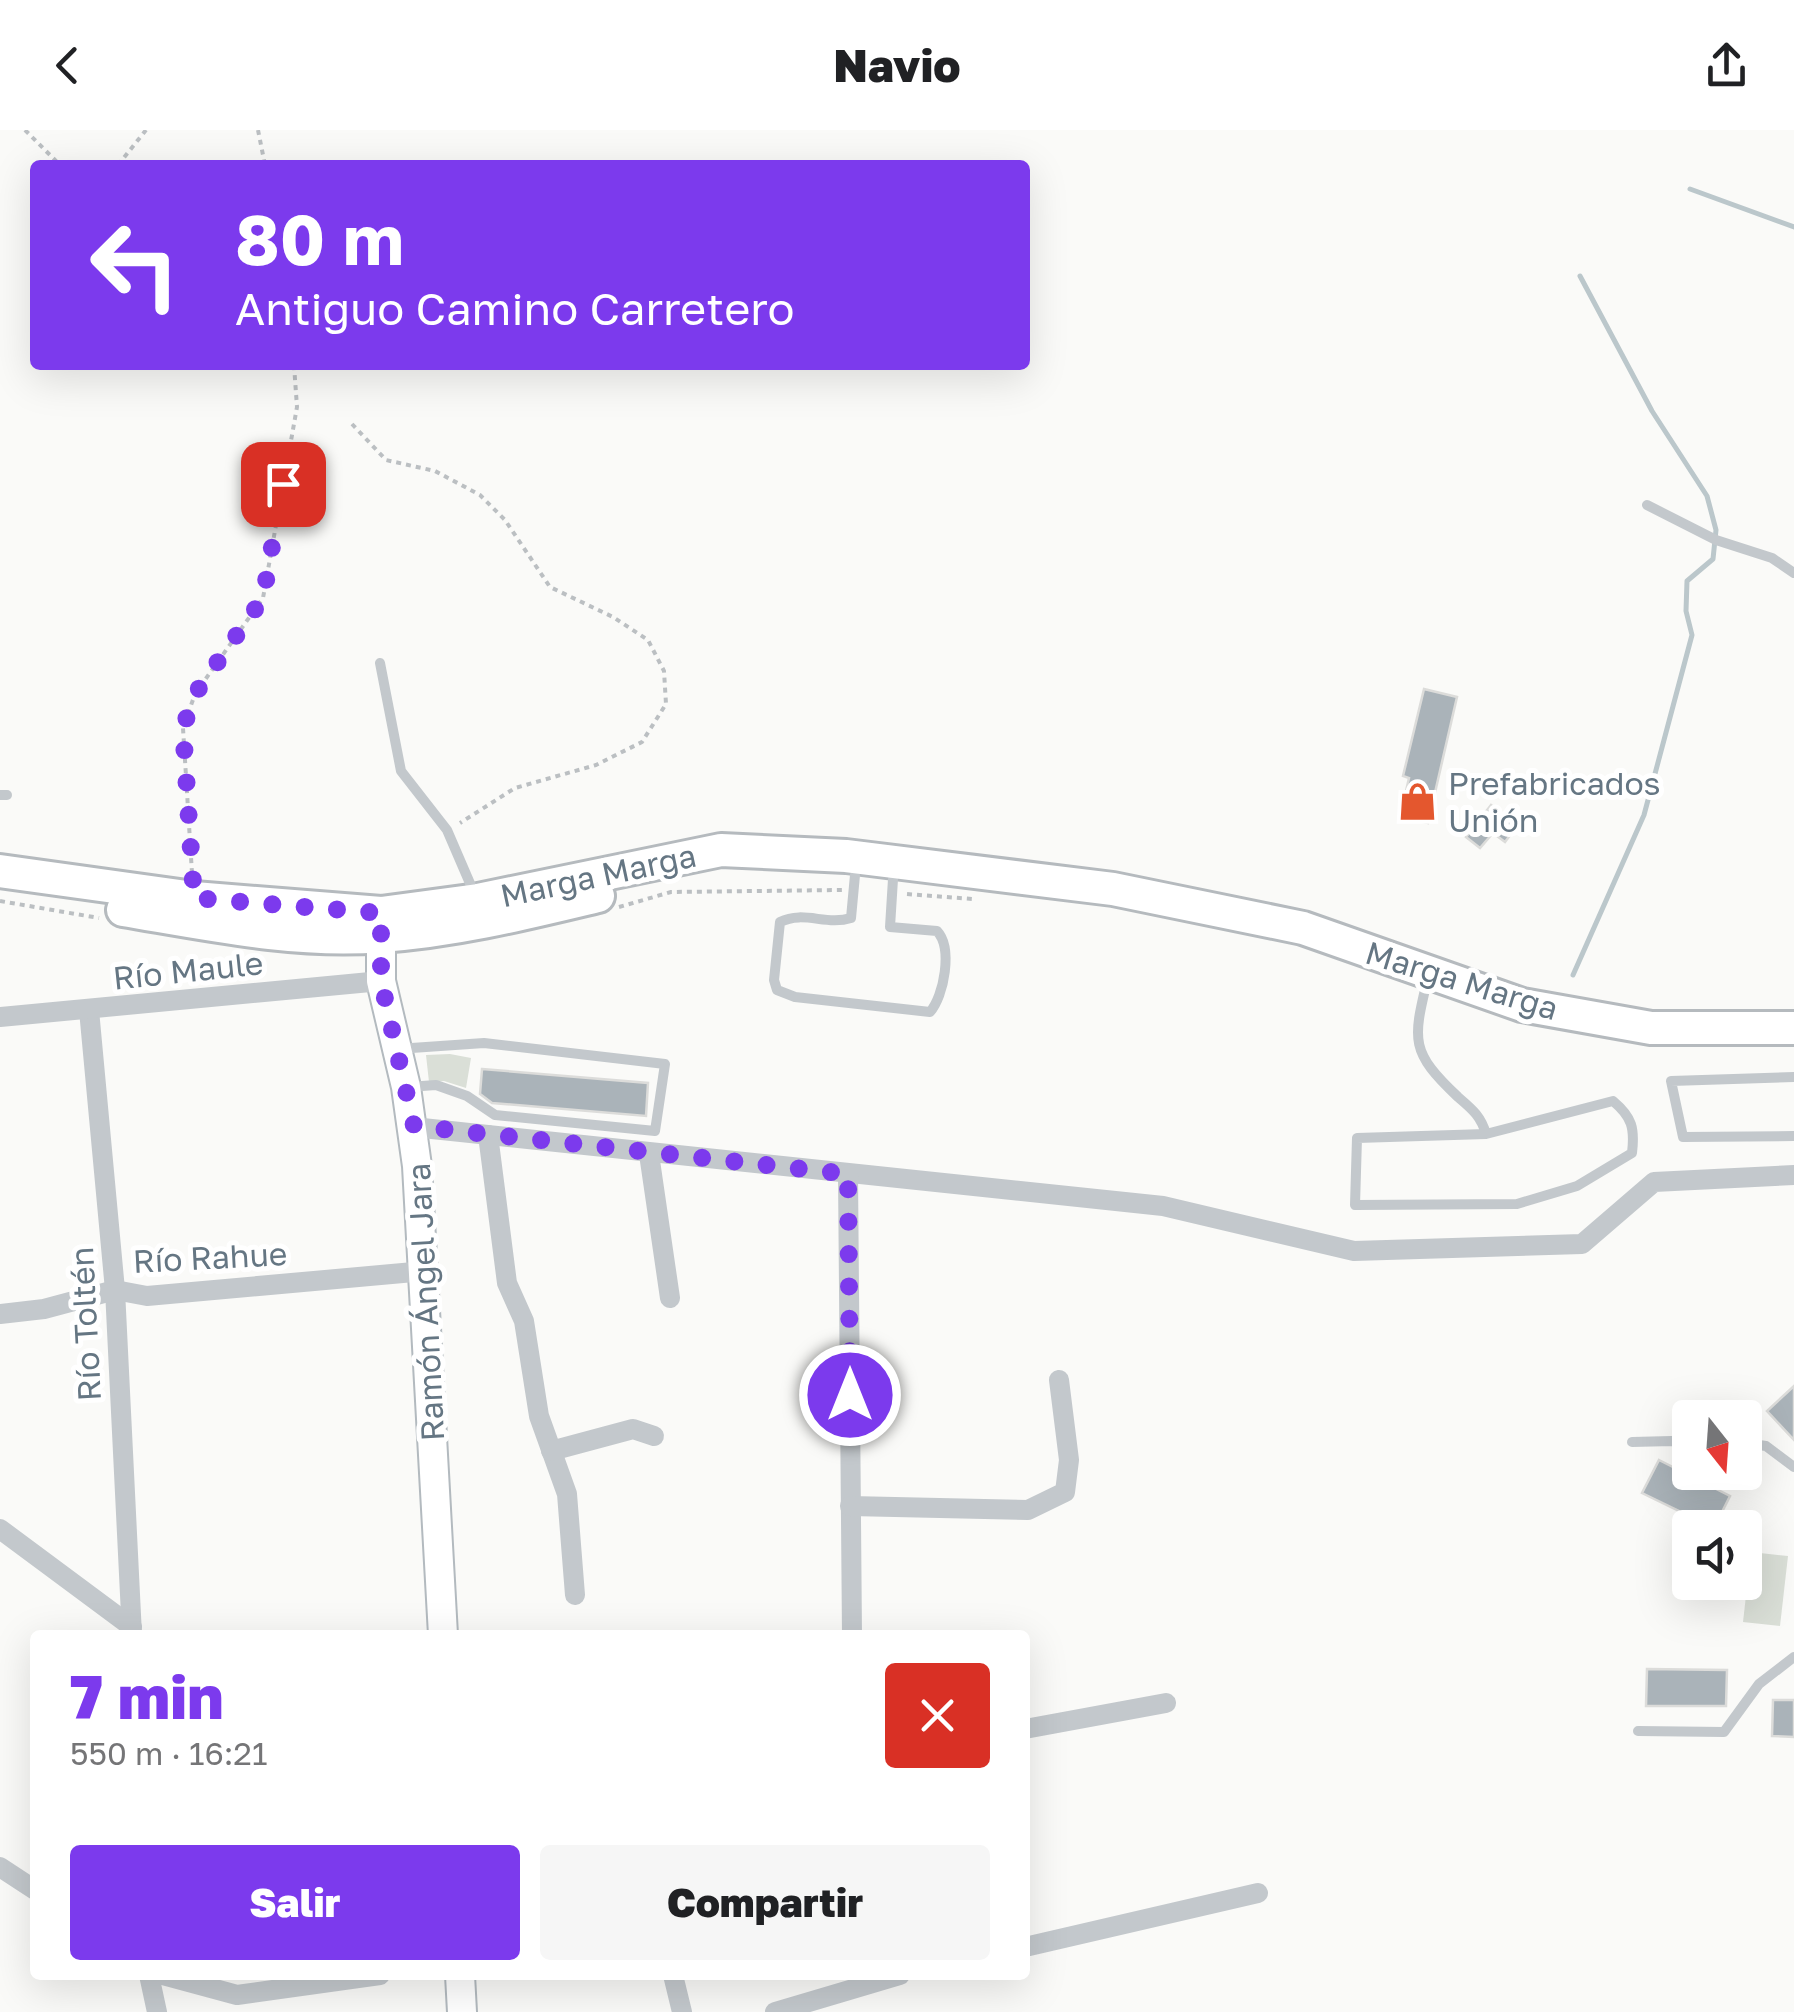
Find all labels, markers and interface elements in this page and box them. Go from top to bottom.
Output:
icon: back [40,38,95,93]
text: Navio [833,38,961,92]
icon: share [1699,38,1754,93]
text: 80 m [235,196,404,280]
icon: left [70,200,200,330]
text: Antiguo Camino Carretero [235,281,794,335]
pin [241,442,326,527]
icon: arrive [256,457,311,512]
place label: Prefabricados Unión [1448,764,1661,839]
shop icon: Prefabricados Unión [1397,780,1439,822]
street label: Marga Marga [497,836,699,914]
street label: Marga Marga [1361,933,1563,1027]
street label: Río Maule [111,943,265,997]
street label: Ramón Ángel Jara [399,1162,451,1442]
street label: Río Rahue [132,1234,288,1280]
street label: Río Toltén [62,1246,108,1402]
position arrow [798,1343,902,1447]
north arrow [1672,1400,1762,1490]
map controls [1672,1400,1762,1600]
button: sound [1672,1510,1762,1600]
text: 7 min [70,1660,224,1732]
button: close [885,1663,990,1768]
text: 550 m · 16:21 [70,1734,267,1772]
button: Salir [70,1845,520,1960]
button: Compartir [540,1845,990,1960]

